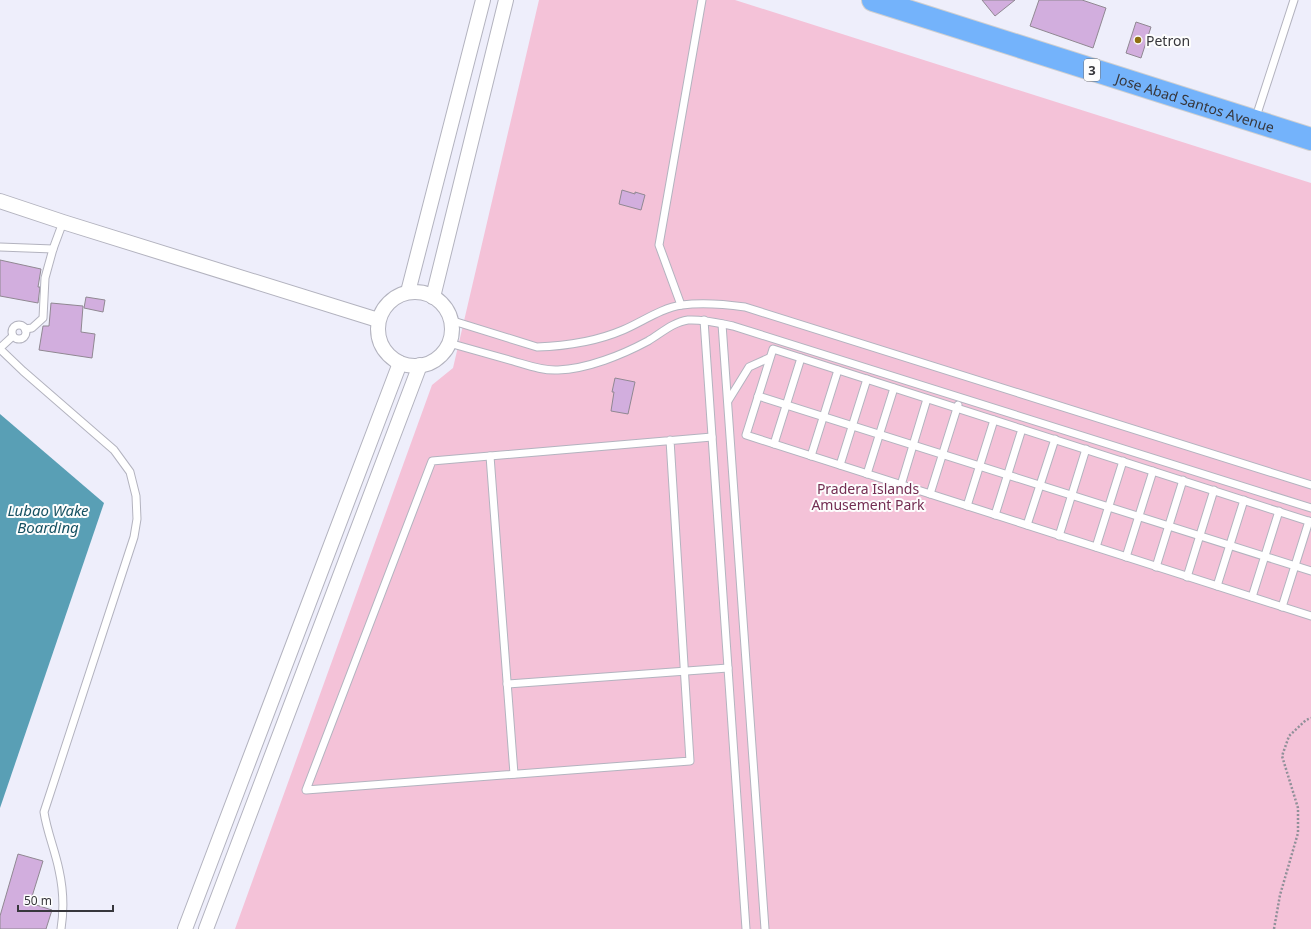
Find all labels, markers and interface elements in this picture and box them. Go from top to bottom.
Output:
place label: Petron [1146,31,1190,50]
marker: Petron [1133,35,1143,45]
road number: 3 [1084,59,1100,81]
street label: Jose Abad Santos Avenue [1111,68,1277,136]
park label: Pradera Islands Amusement Park [811,479,925,514]
water label: Lubao Wake Boarding [7,500,89,537]
scale bar [18,887,113,913]
text: 50 m [24,892,52,909]

